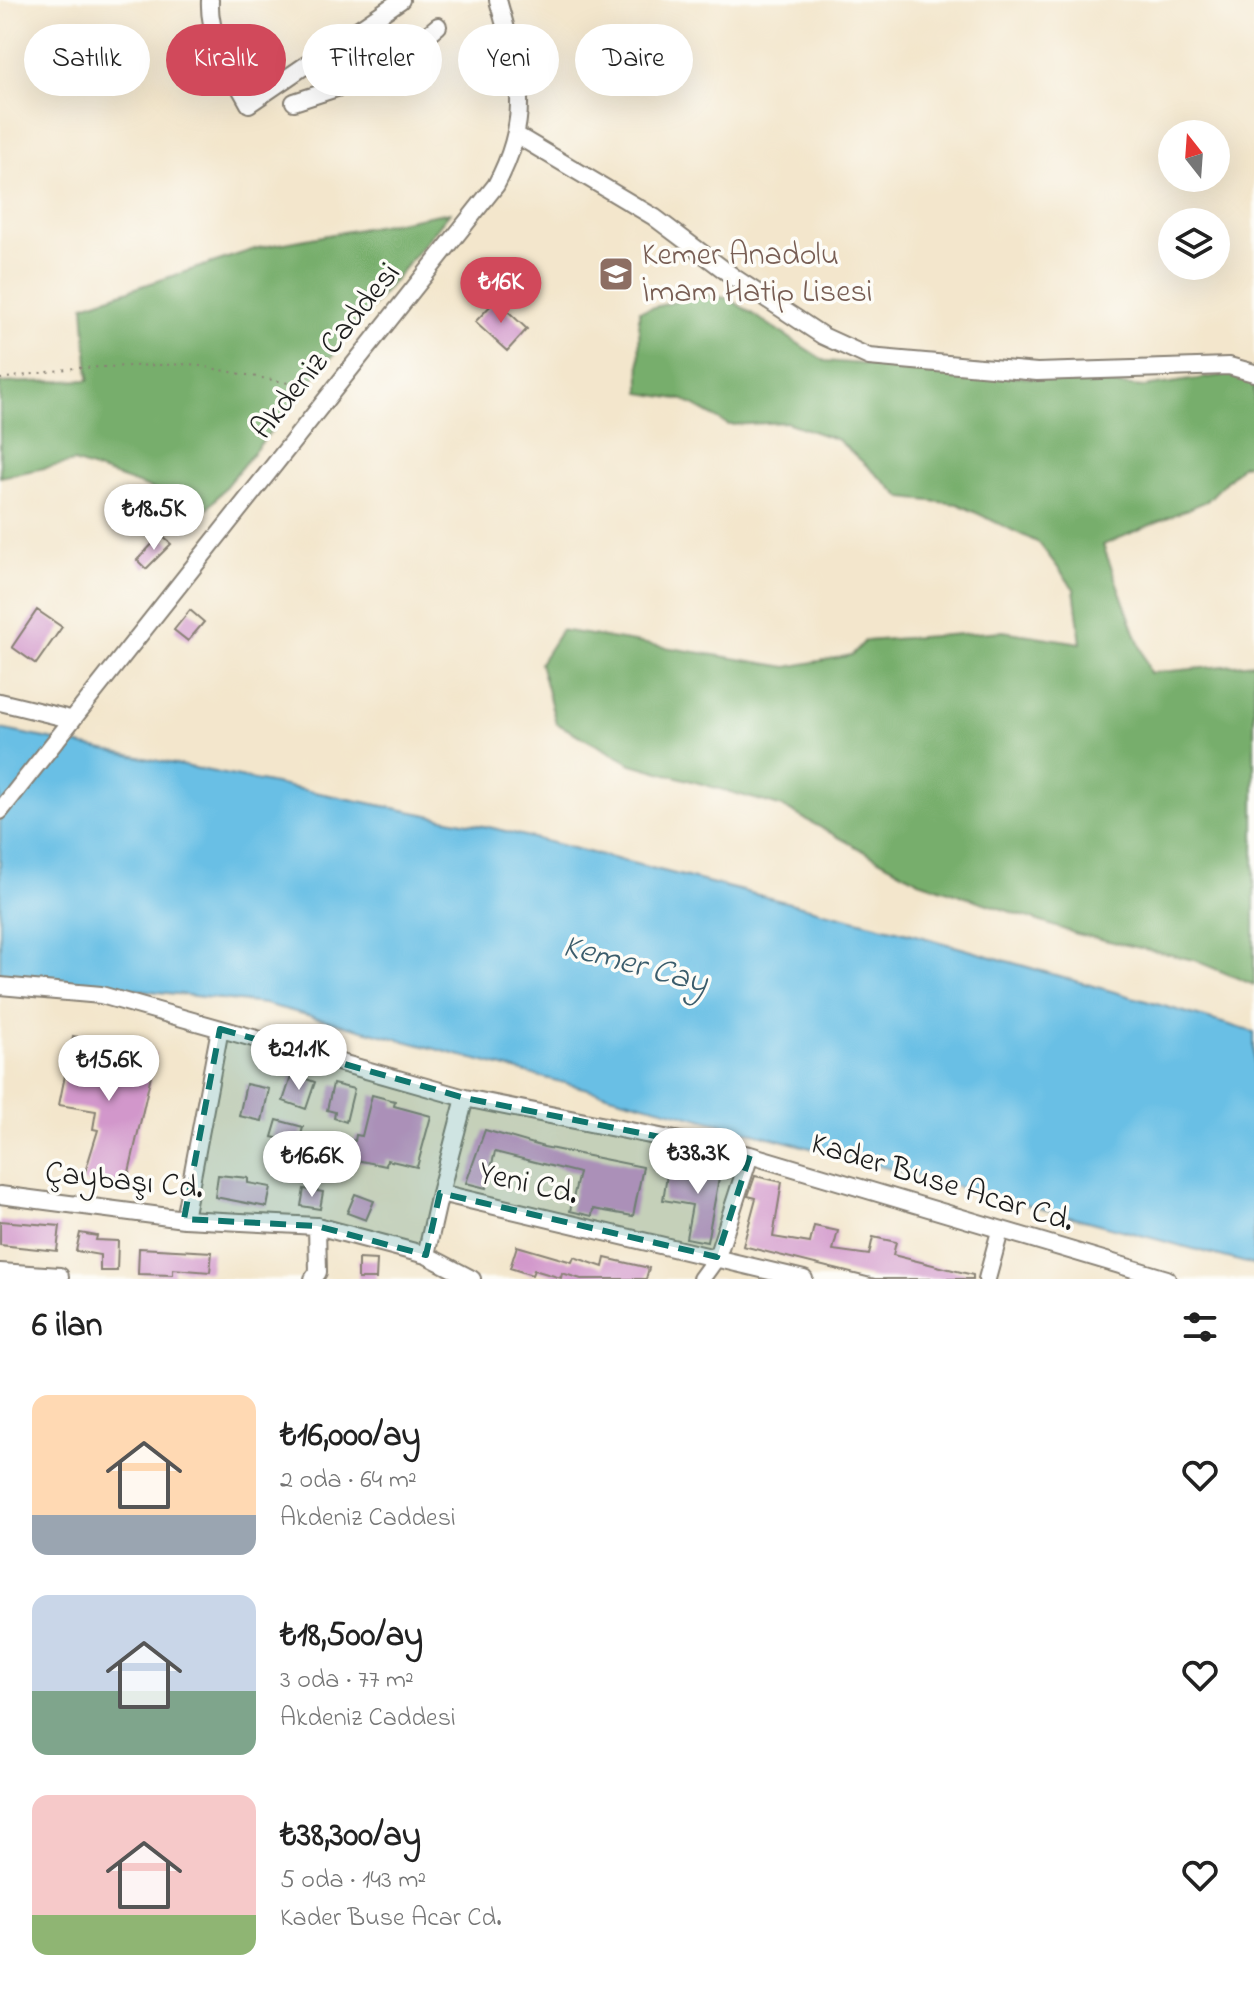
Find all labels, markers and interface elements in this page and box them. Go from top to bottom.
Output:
chip: Satılık [24,24,150,96]
chip: Kiralık [166,24,286,96]
chip: Filtreler [302,24,442,96]
chip: Yeni [458,24,559,96]
chip: Daire [575,24,693,96]
north arrow [1158,120,1230,192]
map controls [1158,120,1230,280]
button: layers [1158,208,1230,280]
place label: Kemer Anadolu İmam Hatip Lisesi [642,233,873,317]
street label: Akdeniz Caddesi [241,253,413,451]
school or university icon: Kemer Anadolu İmam Hatip Lisesi [597,255,635,293]
pin: ₺16K [454,257,548,325]
text: ₺16K [478,264,524,302]
pin: ₺18.5K [89,484,219,552]
text: ₺18.5K [122,491,186,529]
water label: Kemer Cay [557,923,714,1010]
pin: ₺21.1K [234,1024,364,1092]
text: ₺21.1K [269,1031,329,1069]
pin: ₺15.6K [44,1035,174,1103]
text: ₺15.6K [76,1042,142,1080]
street label: Kader Buse Acar Cd. [805,1122,1079,1246]
pin: ₺38.3K [633,1128,763,1196]
pin: ₺16.6K [247,1131,377,1199]
text: ₺38.3K [667,1135,729,1173]
text: ₺16.6K [281,1138,343,1176]
street label: Çaybaşı Cd. [43,1150,205,1214]
street label: Yeni Cd. [474,1151,582,1219]
text: 6 ilan [32,1302,102,1352]
icon: filters [1178,1305,1222,1349]
text: ₺16,000/ay [280,1412,420,1462]
icon: home [96,1427,192,1523]
icon: heart [1178,1453,1222,1497]
text: 2 oda · 64 m² [280,1462,417,1500]
text: Akdeniz Caddesi [280,1500,456,1538]
text: ₺18,500/ay [280,1612,423,1662]
icon: home [96,1627,192,1723]
icon: heart [1178,1653,1222,1697]
text: 3 oda · 77 m² [280,1662,414,1700]
text: Akdeniz Caddesi [280,1700,456,1738]
text: ₺38,300/ay [280,1812,421,1862]
icon: home [96,1827,192,1923]
icon: heart [1178,1853,1222,1897]
text: 5 oda · 143 m² [280,1862,426,1900]
text: Kader Buse Acar Cd. [280,1900,502,1938]

